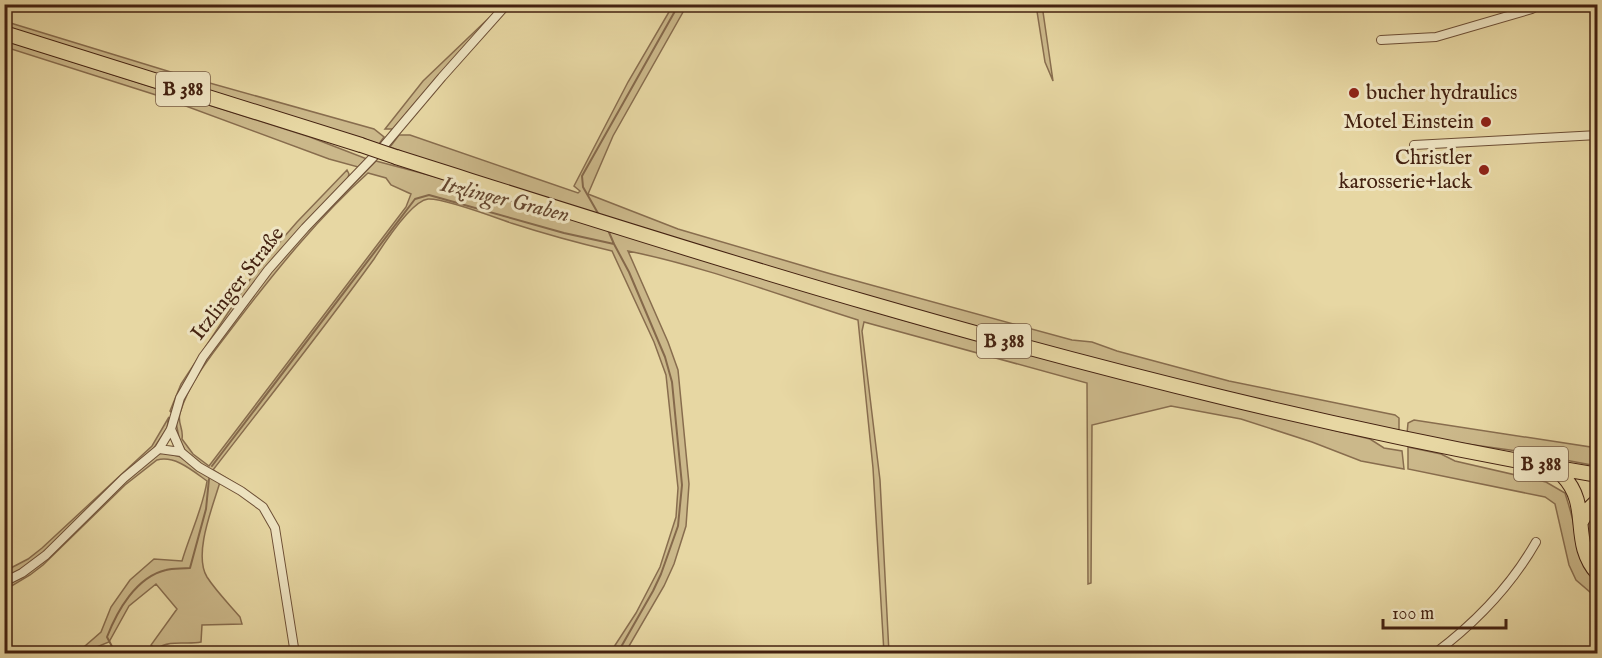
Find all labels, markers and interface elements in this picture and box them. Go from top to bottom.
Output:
road number: B 388 [156,72,210,106]
place label: bucher hydraulics [1366,80,1517,107]
marker: bucher hydraulics [1347,86,1361,100]
place label: Motel Einstein [1344,109,1474,136]
marker: Motel Einstein [1479,115,1493,129]
place label: Christler karosserie+lack [1338,145,1473,196]
marker: Christler karosserie+lack [1477,163,1491,177]
water label: Itzlinger Graben [437,170,572,230]
street label: Itzlinger Straße [185,221,291,346]
road number: B 388 [977,324,1031,358]
road number: B 388 [1514,447,1568,481]
scale bar [1383,592,1506,630]
text: 100 m [1392,603,1434,626]

